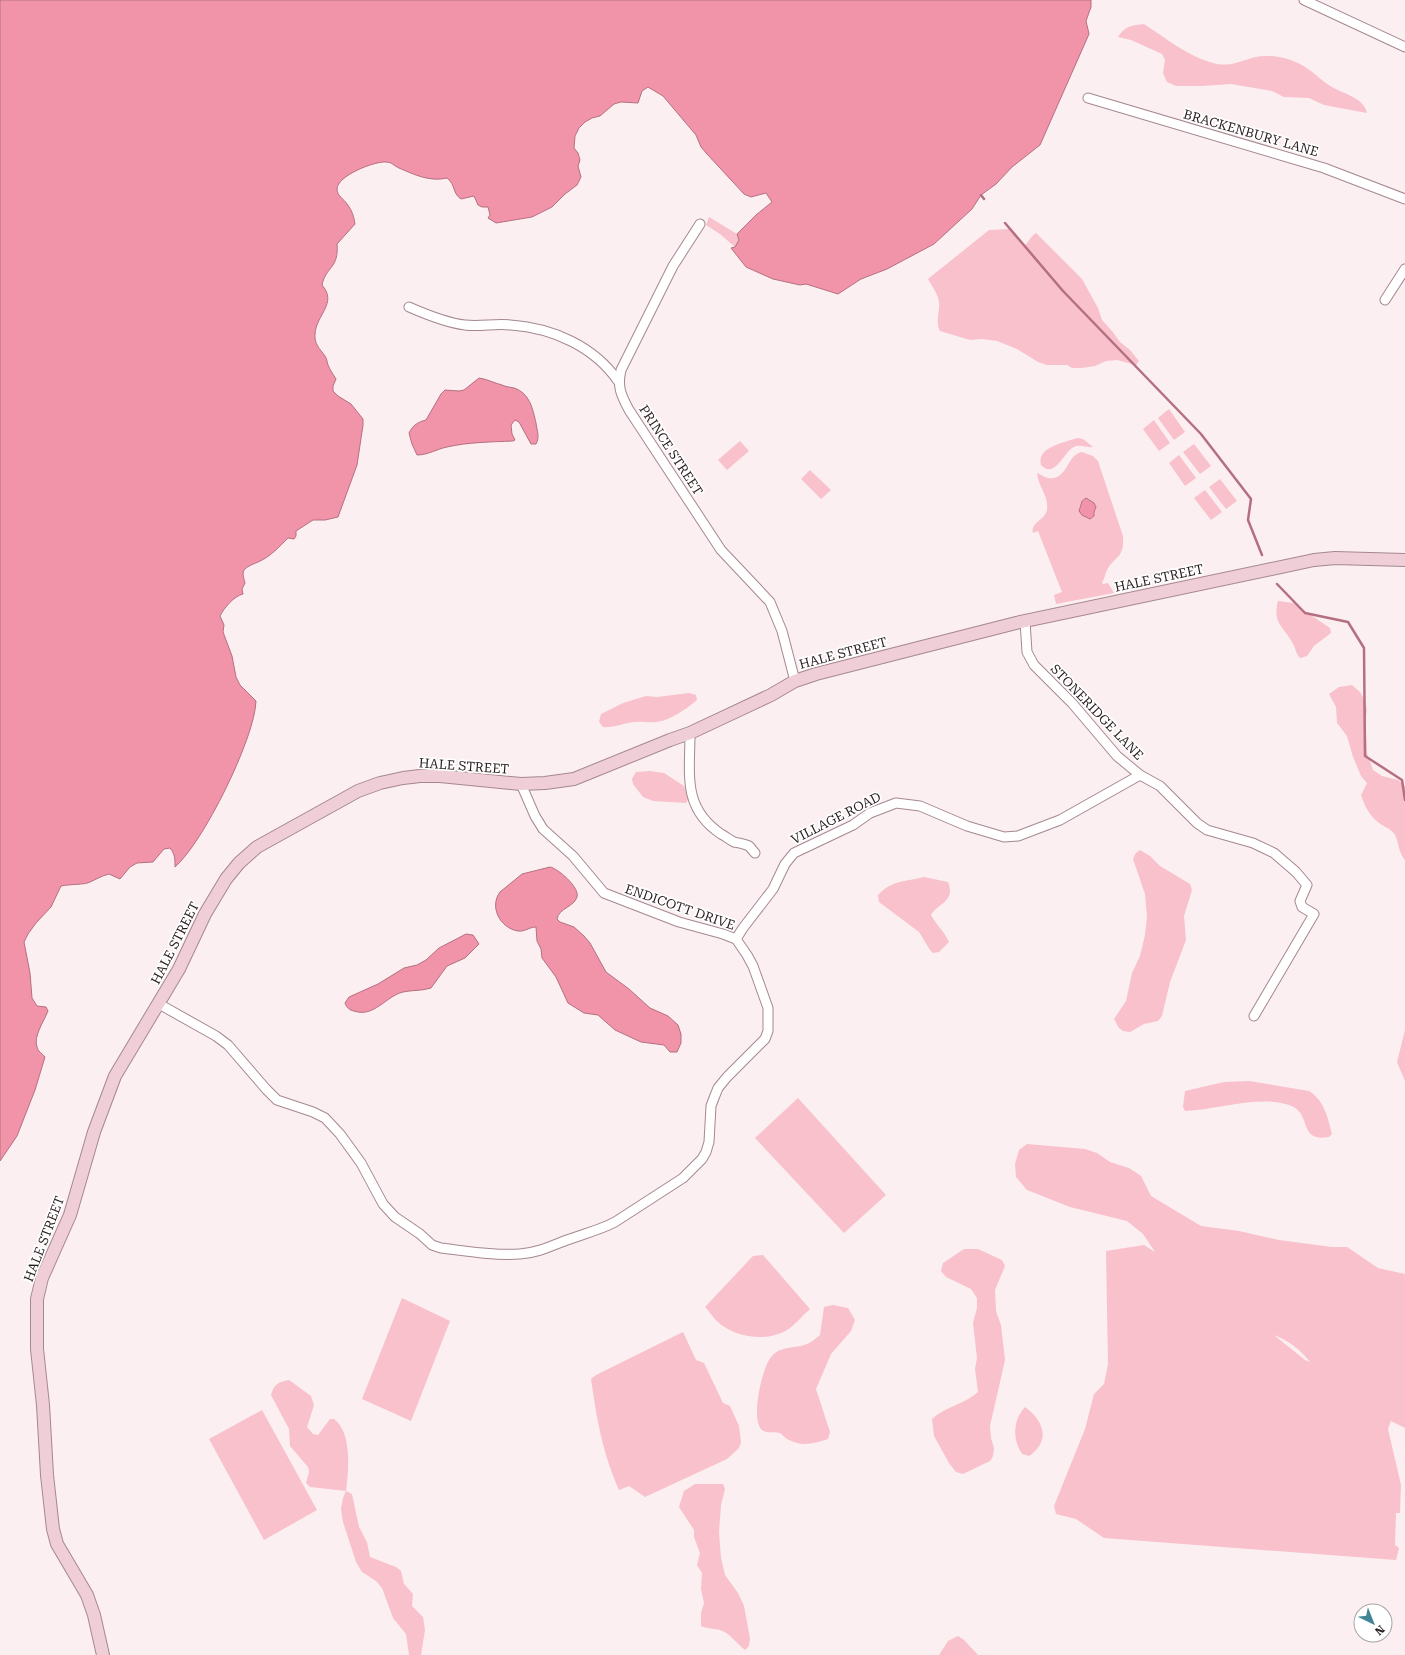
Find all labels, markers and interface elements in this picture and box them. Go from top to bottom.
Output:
street label: BRACKENBURY LANE [1182,107,1320,159]
street label: PRINCE STREET [636,402,706,498]
street label: HALE STREET [1113,561,1205,595]
street label: HALE STREET [797,634,889,672]
street label: STONERIDGE LANE [1048,661,1146,763]
street label: HALE STREET [418,755,510,777]
street label: VILLAGE ROAD [789,789,883,847]
street label: ENDICOTT DRIVE [623,881,737,933]
street label: HALE STREET [148,899,202,987]
street label: HALE STREET [21,1194,67,1284]
north arrow [1353,1603,1393,1643]
text: N [1372,1622,1387,1638]

